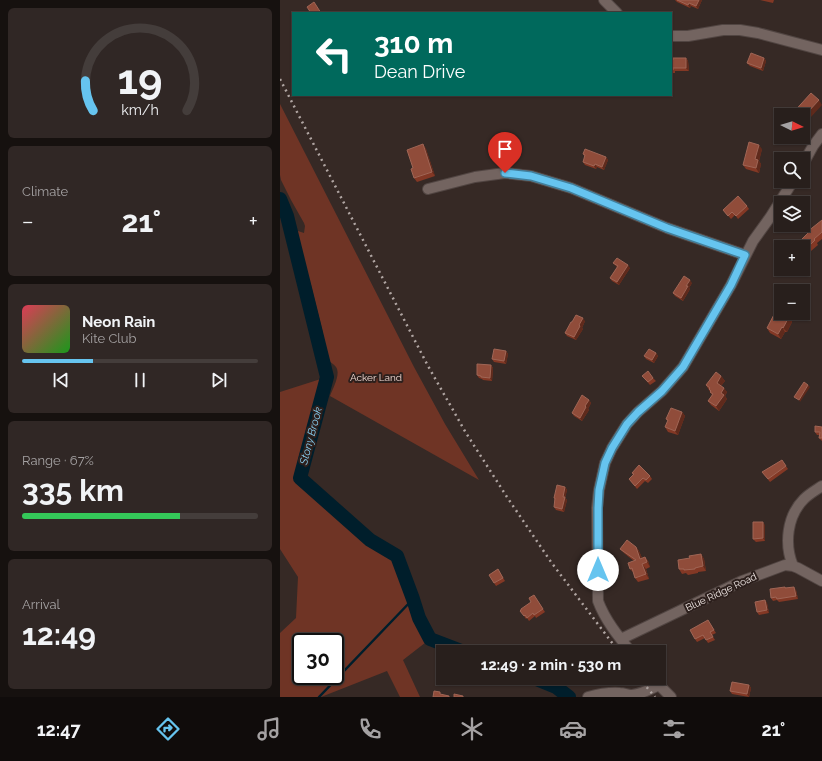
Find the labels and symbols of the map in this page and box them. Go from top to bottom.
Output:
north arrow [774,108,810,144]
pin [488,132,522,173]
park label: Acker Land [350,372,402,383]
water label: Stony Brook [297,406,325,467]
position arrow [577,549,619,591]
street label: Blue Ridge Road [684,571,758,613]
speed limit sign: 30 [292,633,344,685]

